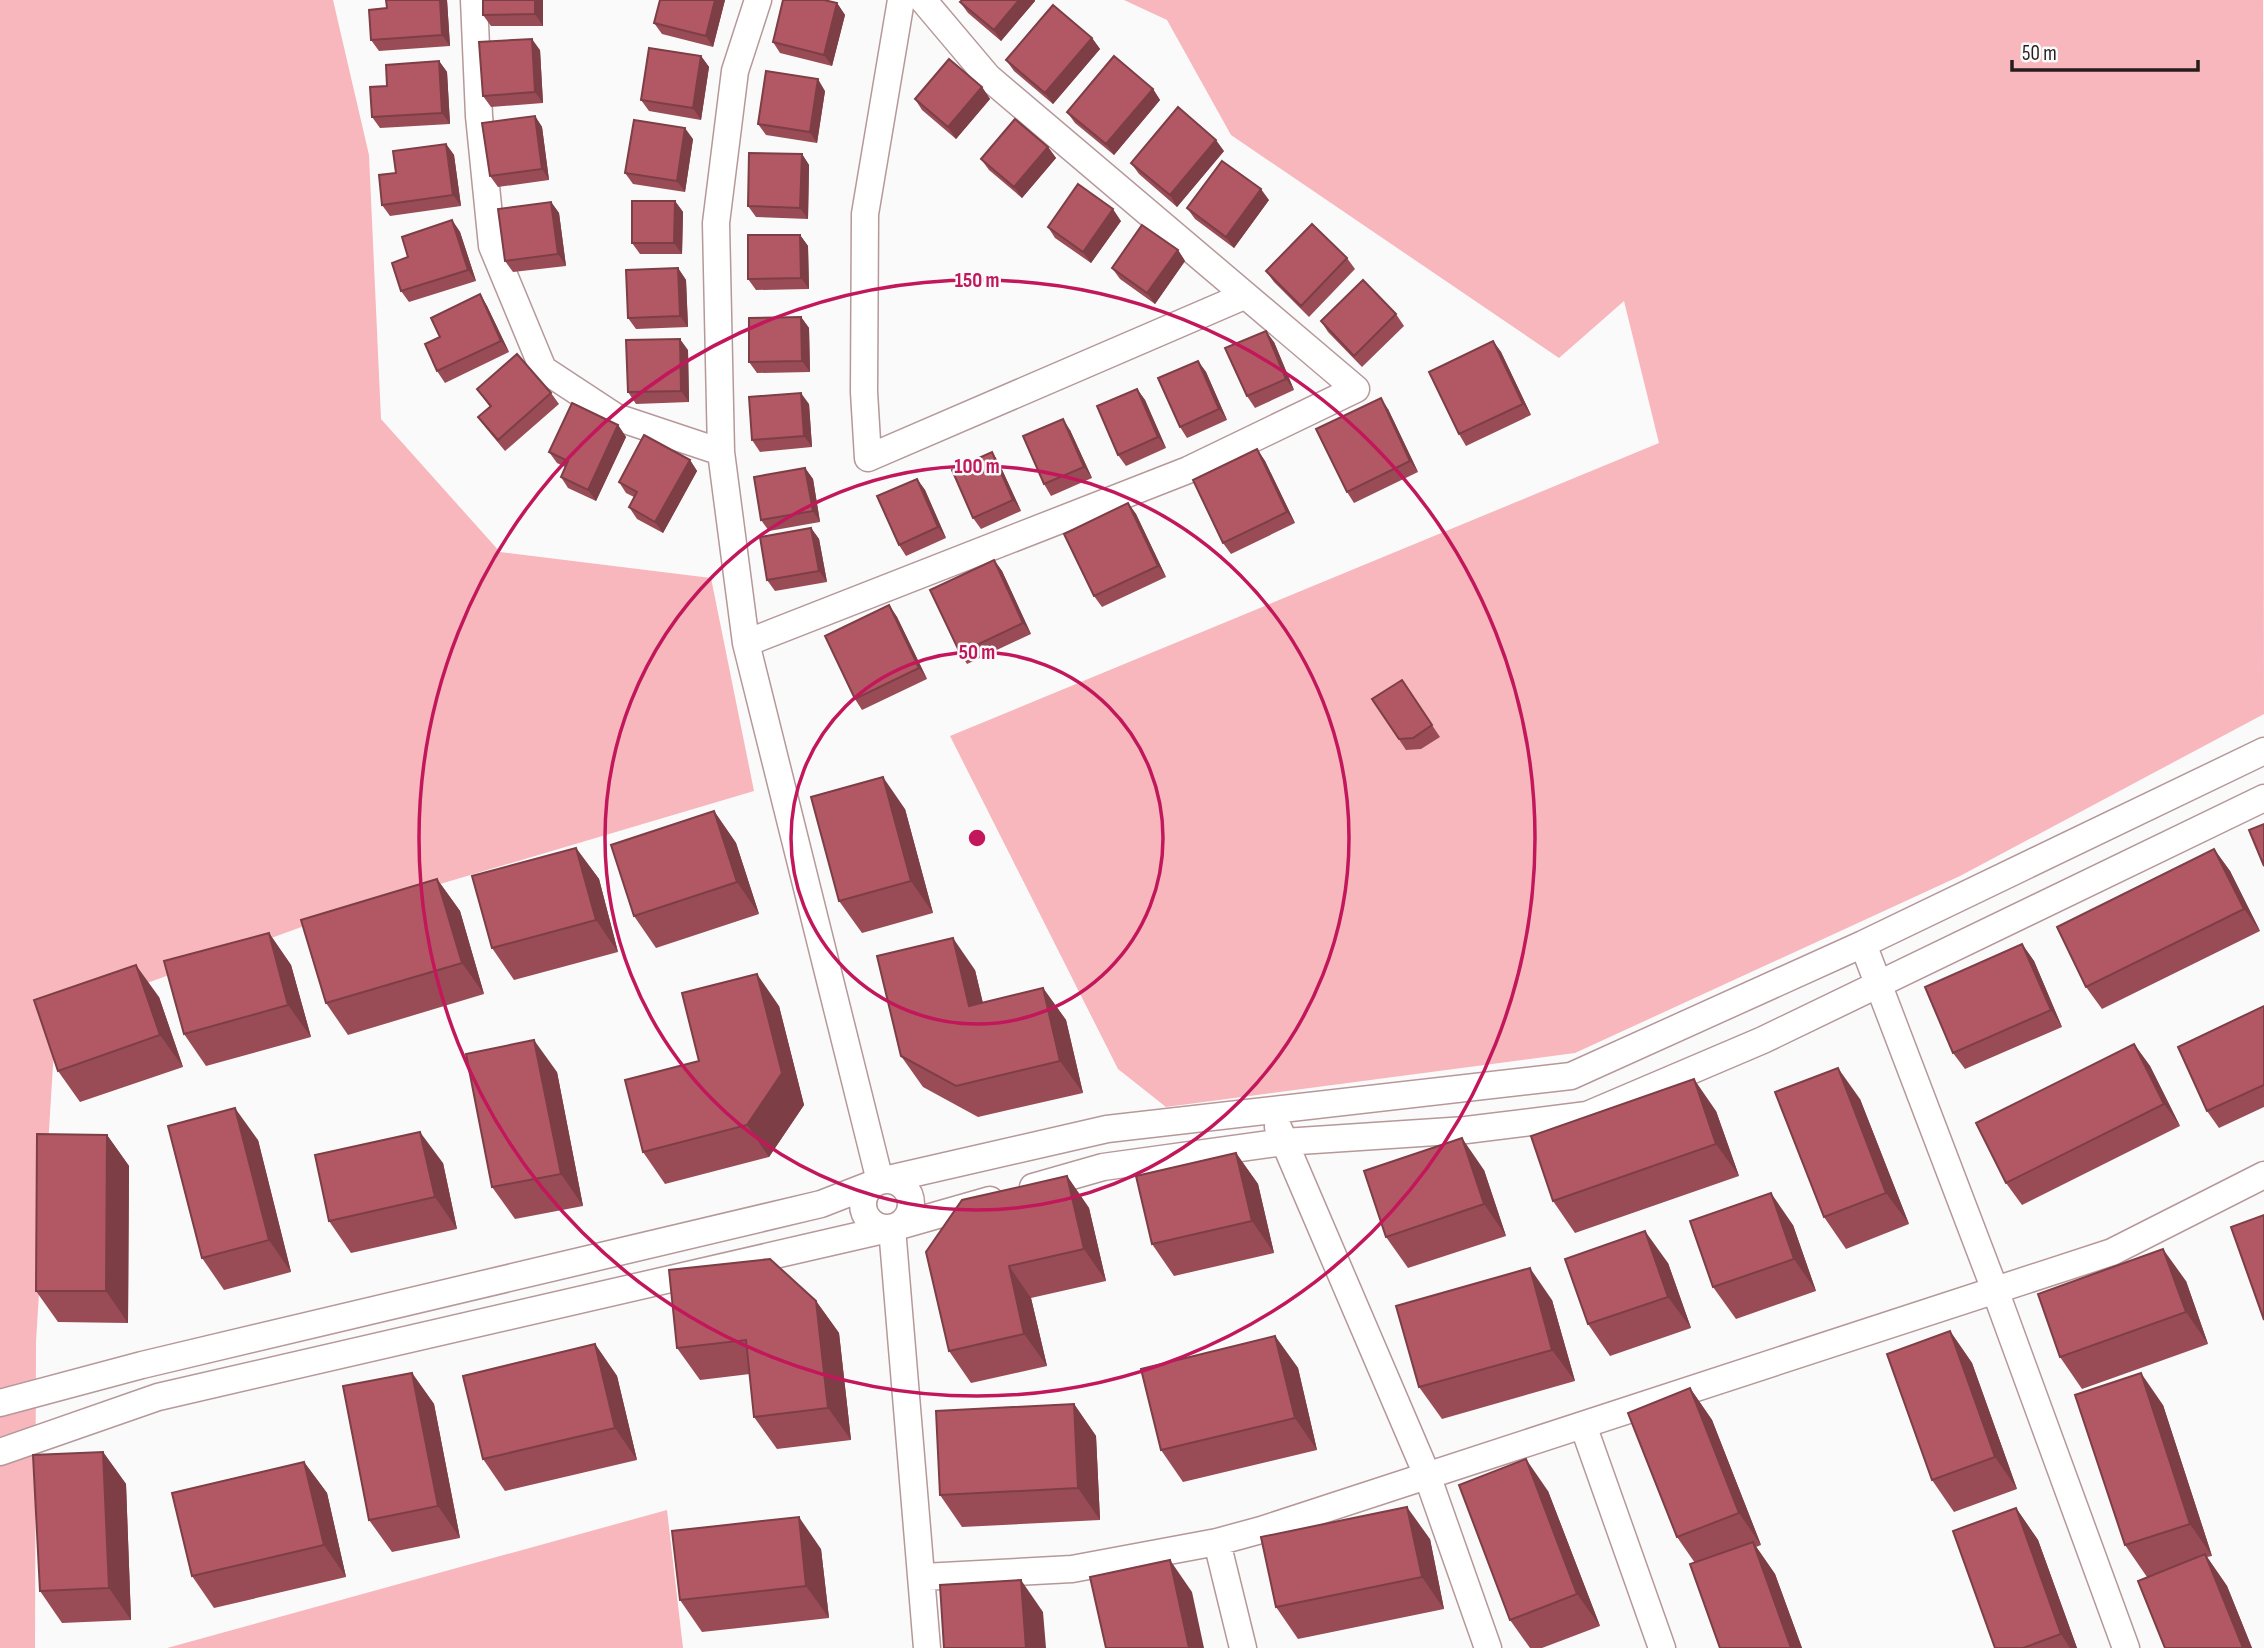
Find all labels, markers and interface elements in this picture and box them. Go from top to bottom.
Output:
scale bar [2012,28,2198,72]
text: 50 m [2022,41,2057,66]
text: 150 m [955,268,999,293]
text: 100 m [954,454,1000,479]
text: 50 m [959,640,995,665]
centre of rings [965,826,989,850]

